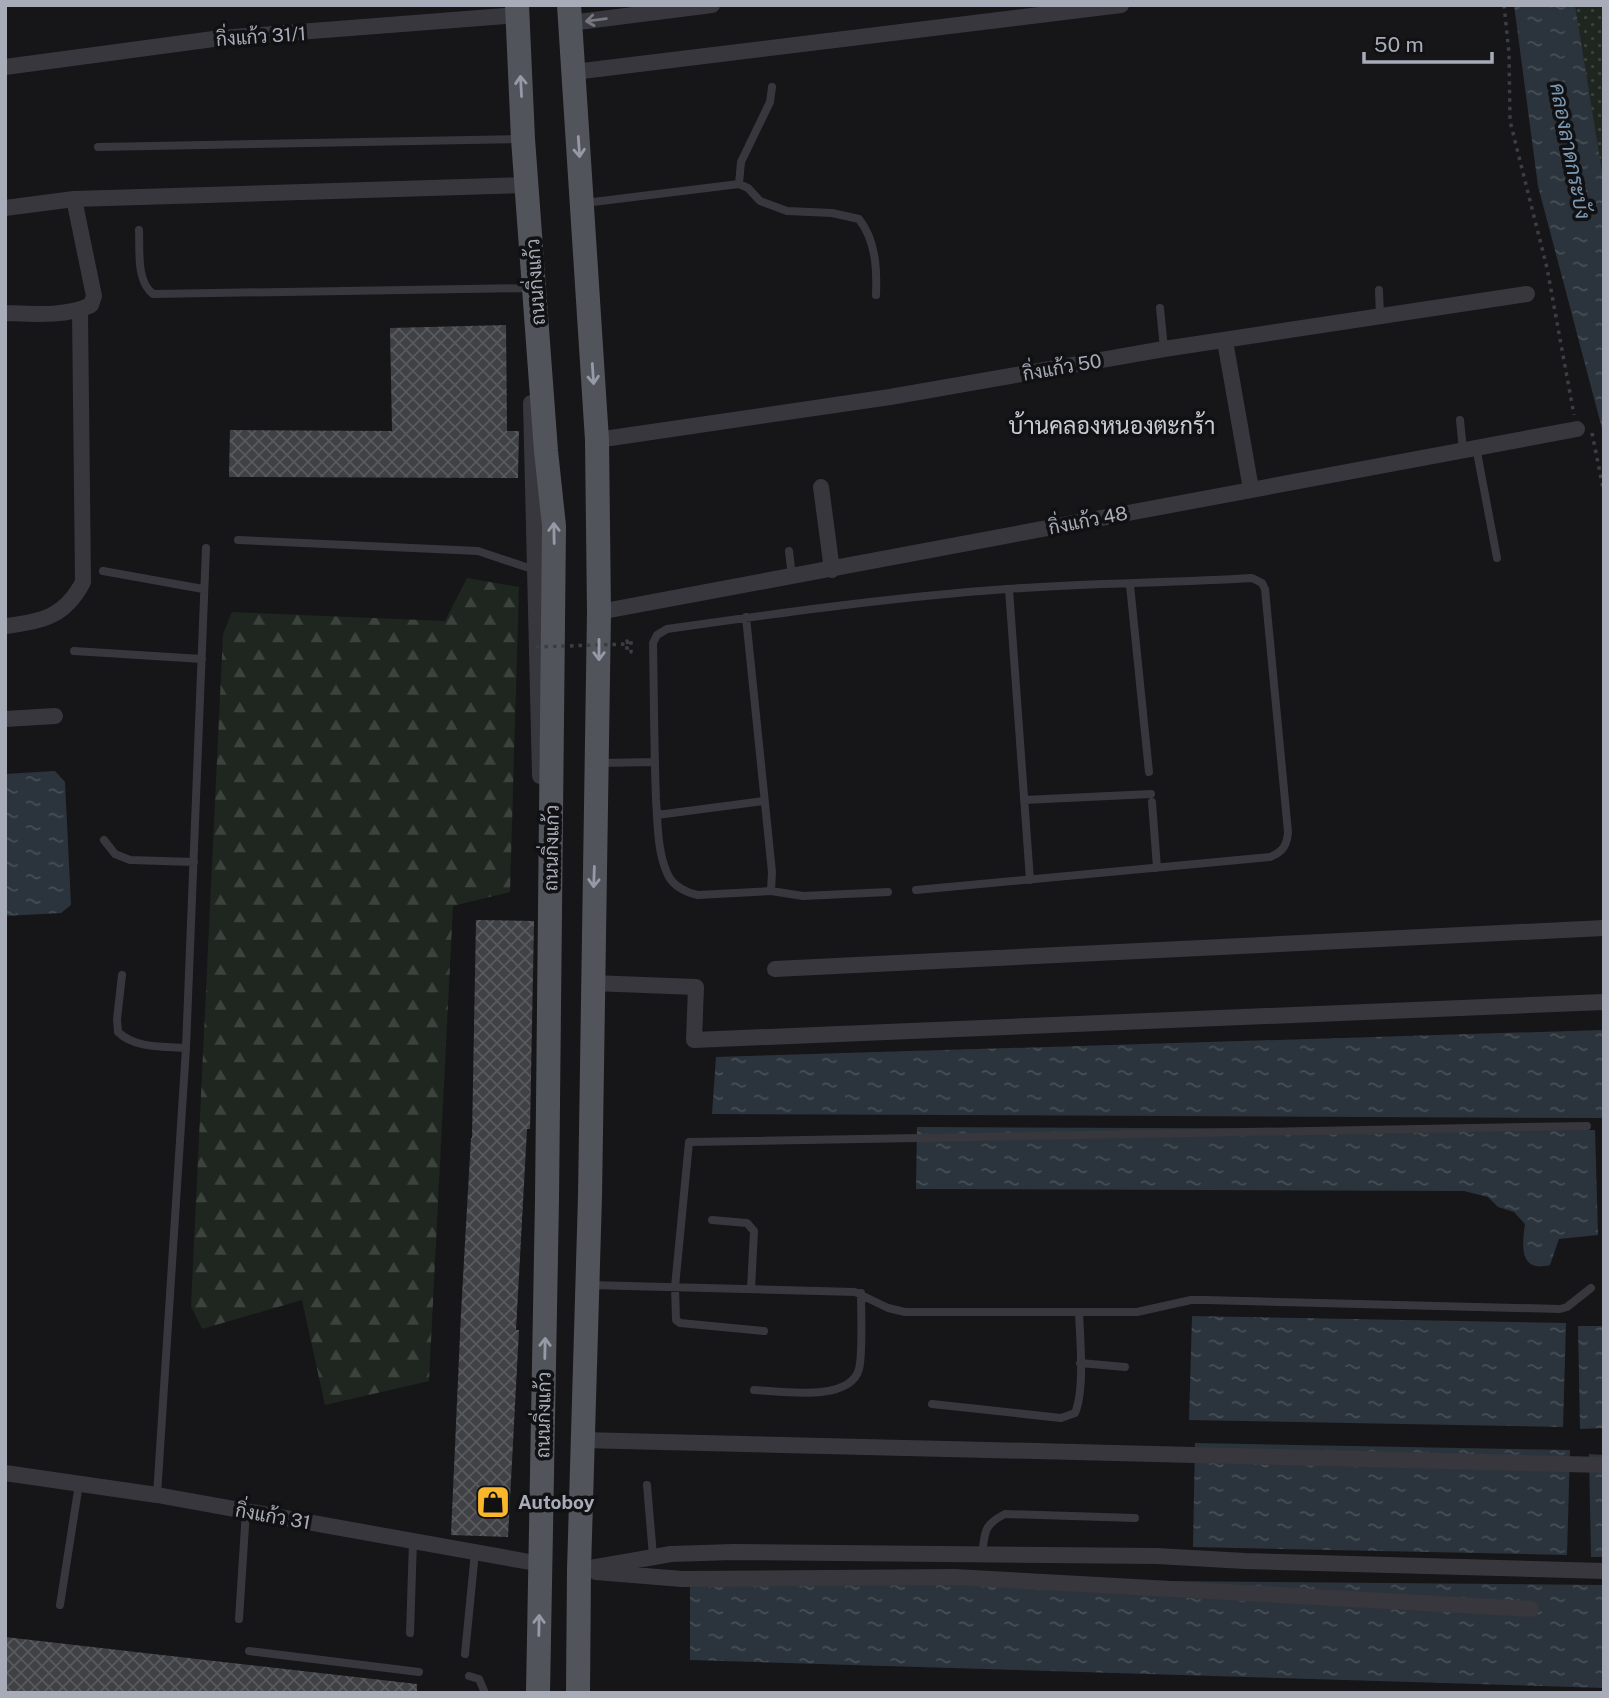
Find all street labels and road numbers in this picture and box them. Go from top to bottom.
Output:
street label: กิ่งแก้ว 31/1 [215,17,307,50]
street label: ถนนกิ่งแก้ว [516,238,549,326]
street label: กิ่งแก้ว 50 [1020,344,1103,385]
street label: กิ่งแก้ว 48 [1046,497,1129,538]
street label: ถนนกิ่งแก้ว [534,804,563,891]
street label: ถนนกิ่งแก้ว [526,1371,555,1458]
street label: กิ่งแก้ว 31 [234,1494,313,1533]

